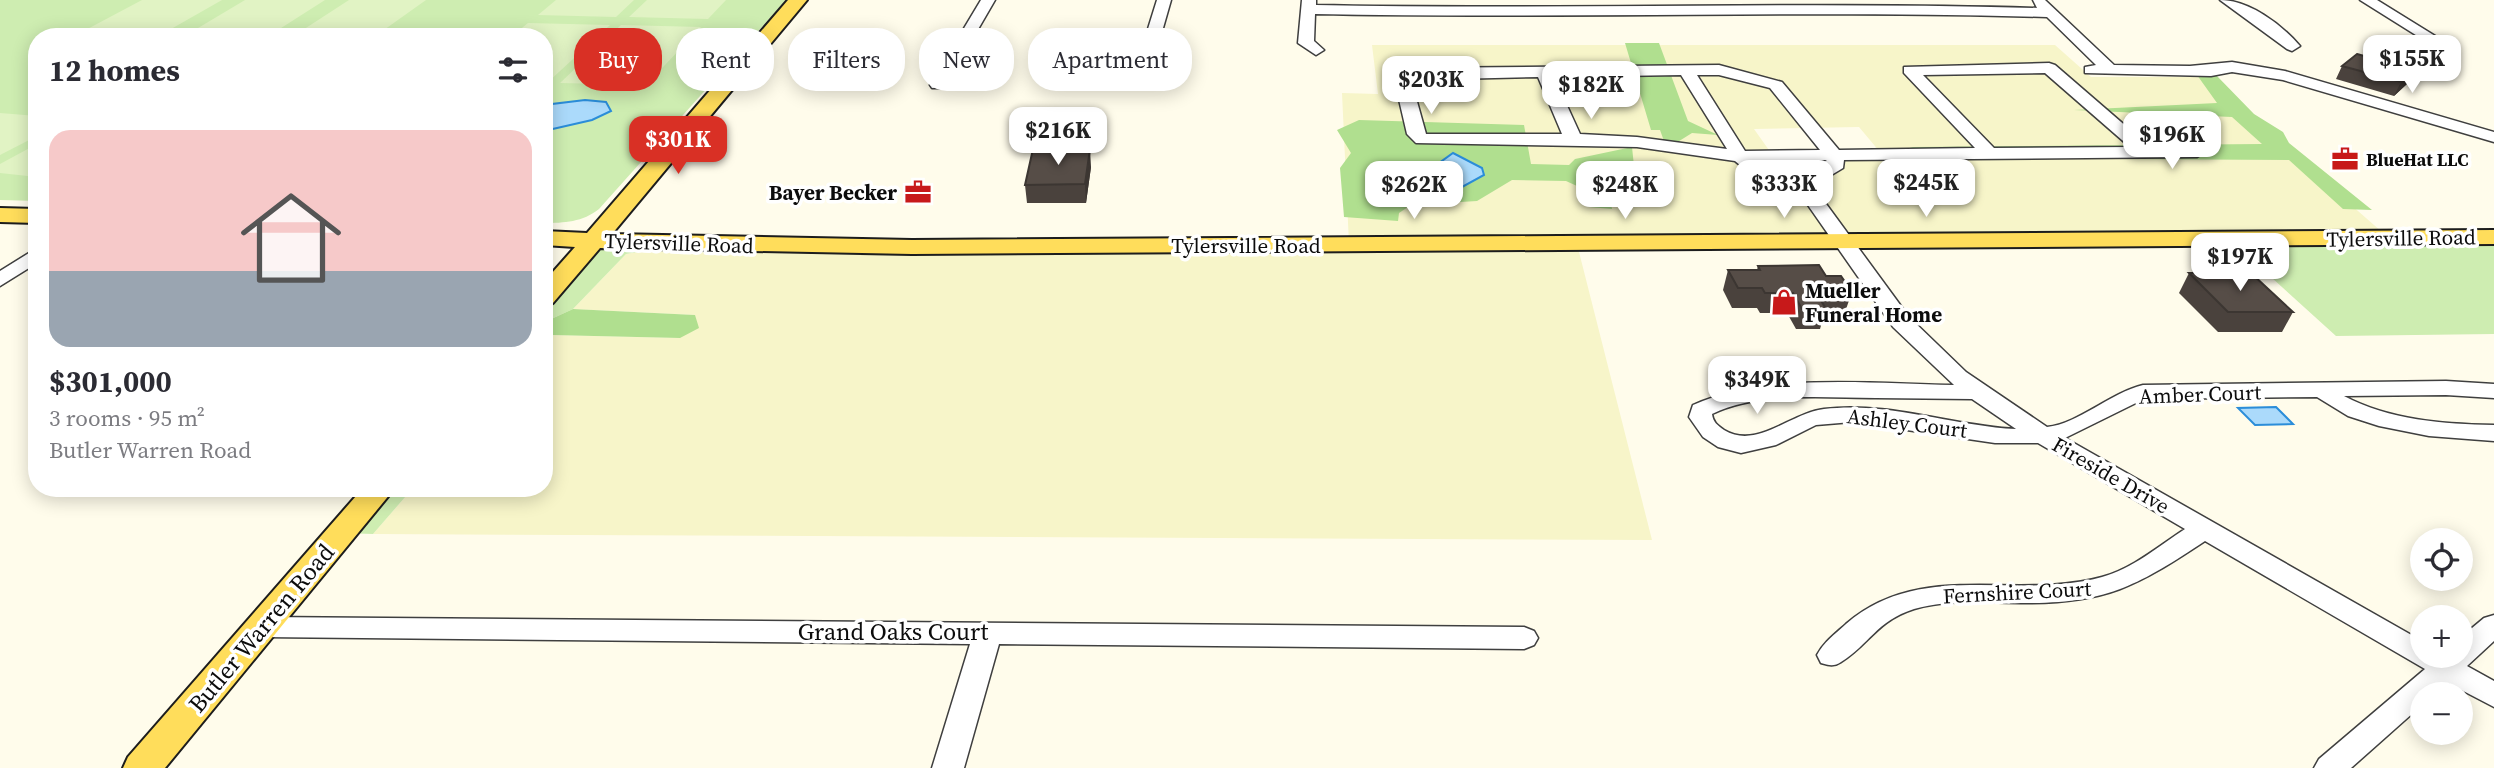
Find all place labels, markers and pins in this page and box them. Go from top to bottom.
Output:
pin: $155K [2363,36,2461,95]
pin: $203K [1382,57,1480,116]
pin: $182K [1542,61,1640,121]
pin: $216K [1009,108,1107,167]
pin: $196K [2123,111,2221,171]
pin: $301K [629,116,727,176]
office icon: BlueHat LLC [2330,144,2360,174]
place label: BlueHat LLC [2366,147,2468,172]
pin: $333K [1735,160,1833,220]
pin: $245K [1877,160,1975,219]
pin: $262K [1365,162,1463,221]
pin: $248K [1576,162,1674,221]
office icon: Bayer Becker [903,177,933,207]
place label: Bayer Becker [769,178,897,207]
pin: $197K [2191,233,2289,293]
place label: Mueller Funeral Home [1805,276,1942,329]
shop icon: Mueller Funeral Home [1769,287,1799,317]
pin: $349K [1708,356,1806,416]

